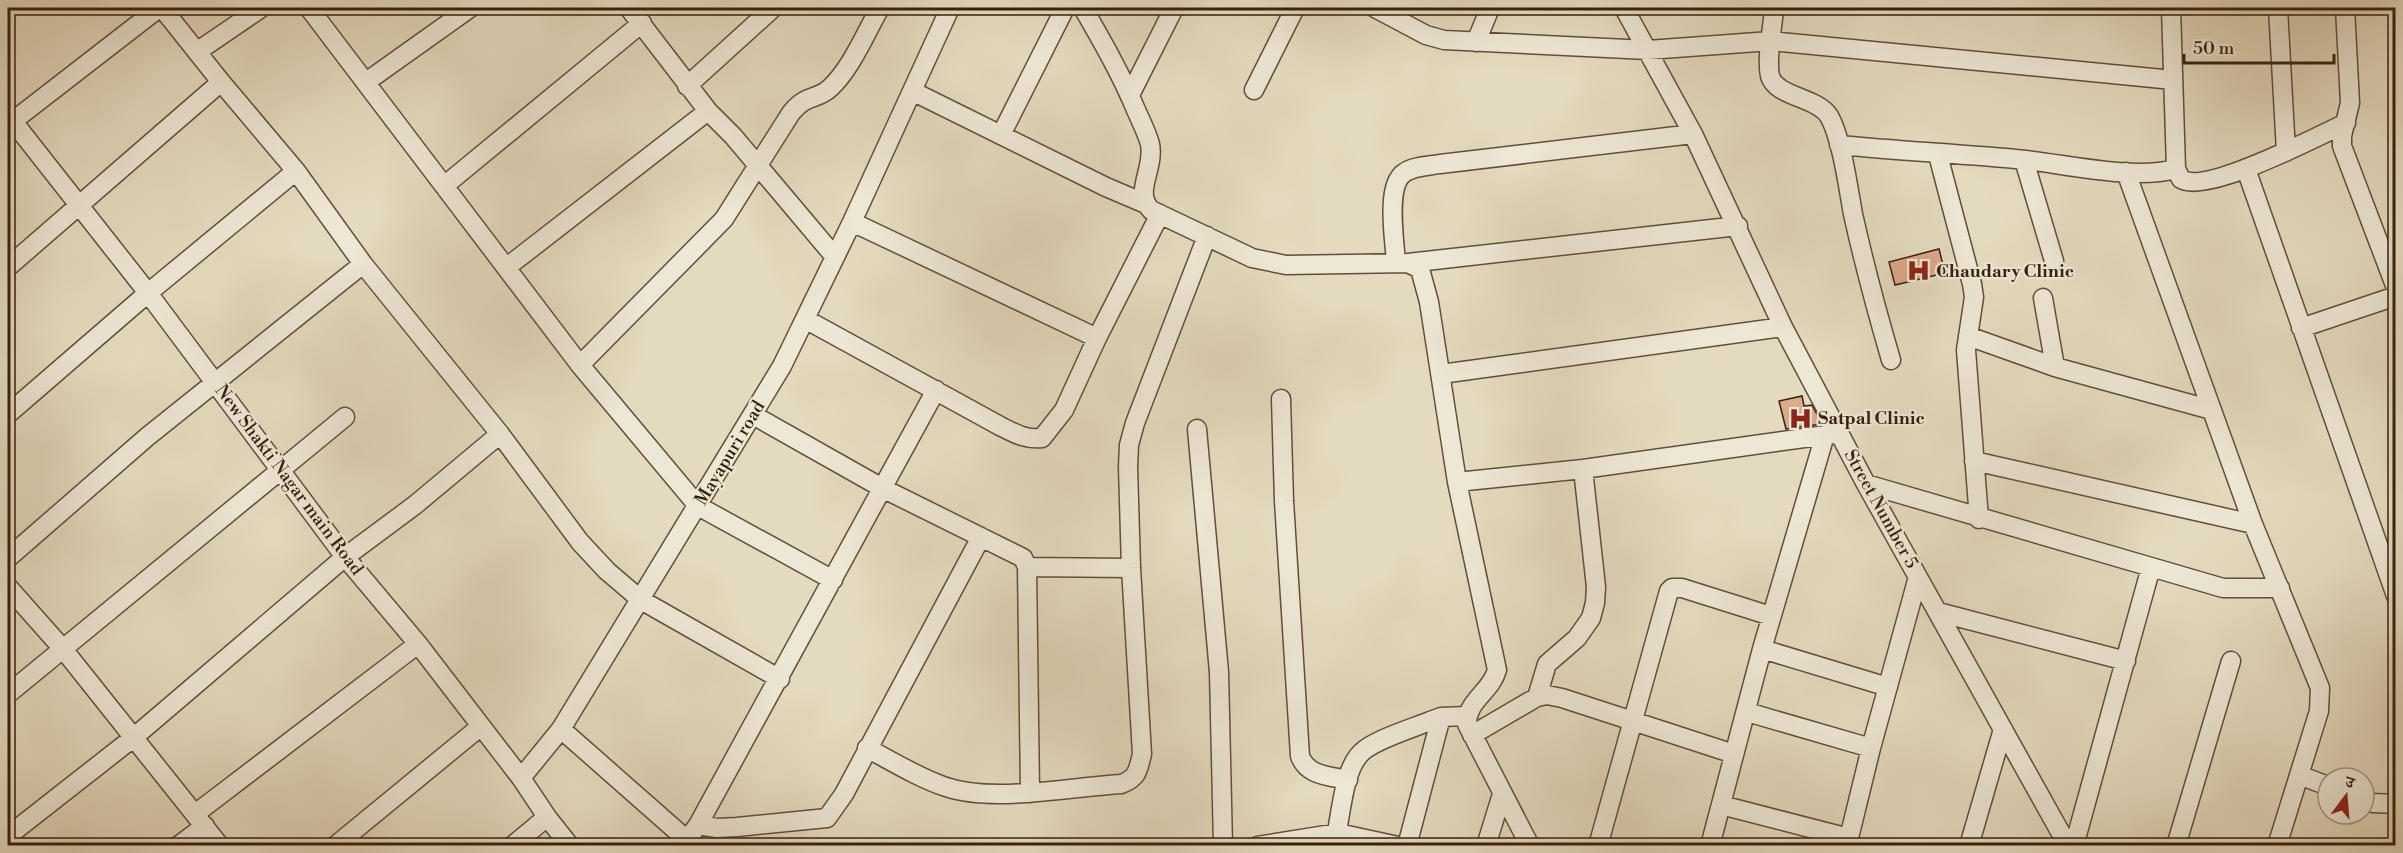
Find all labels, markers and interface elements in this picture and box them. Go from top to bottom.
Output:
scale bar [2184,27,2334,65]
text: 50 m [2193,37,2235,60]
hospital icon: Chaudary Clinic [1905,258,1931,284]
place label: Chaudary Clinic [1936,260,2074,283]
street label: New Shakti Nagar main Road [210,380,369,581]
street label: Mayapuri road [690,396,771,510]
hospital icon: Satpal Clinic [1787,405,1813,431]
place label: Satpal Clinic [1818,407,1925,430]
street label: Street Number 5 [1839,445,1923,573]
north arrow [2316,766,2376,826]
text: उ [2342,772,2358,794]

